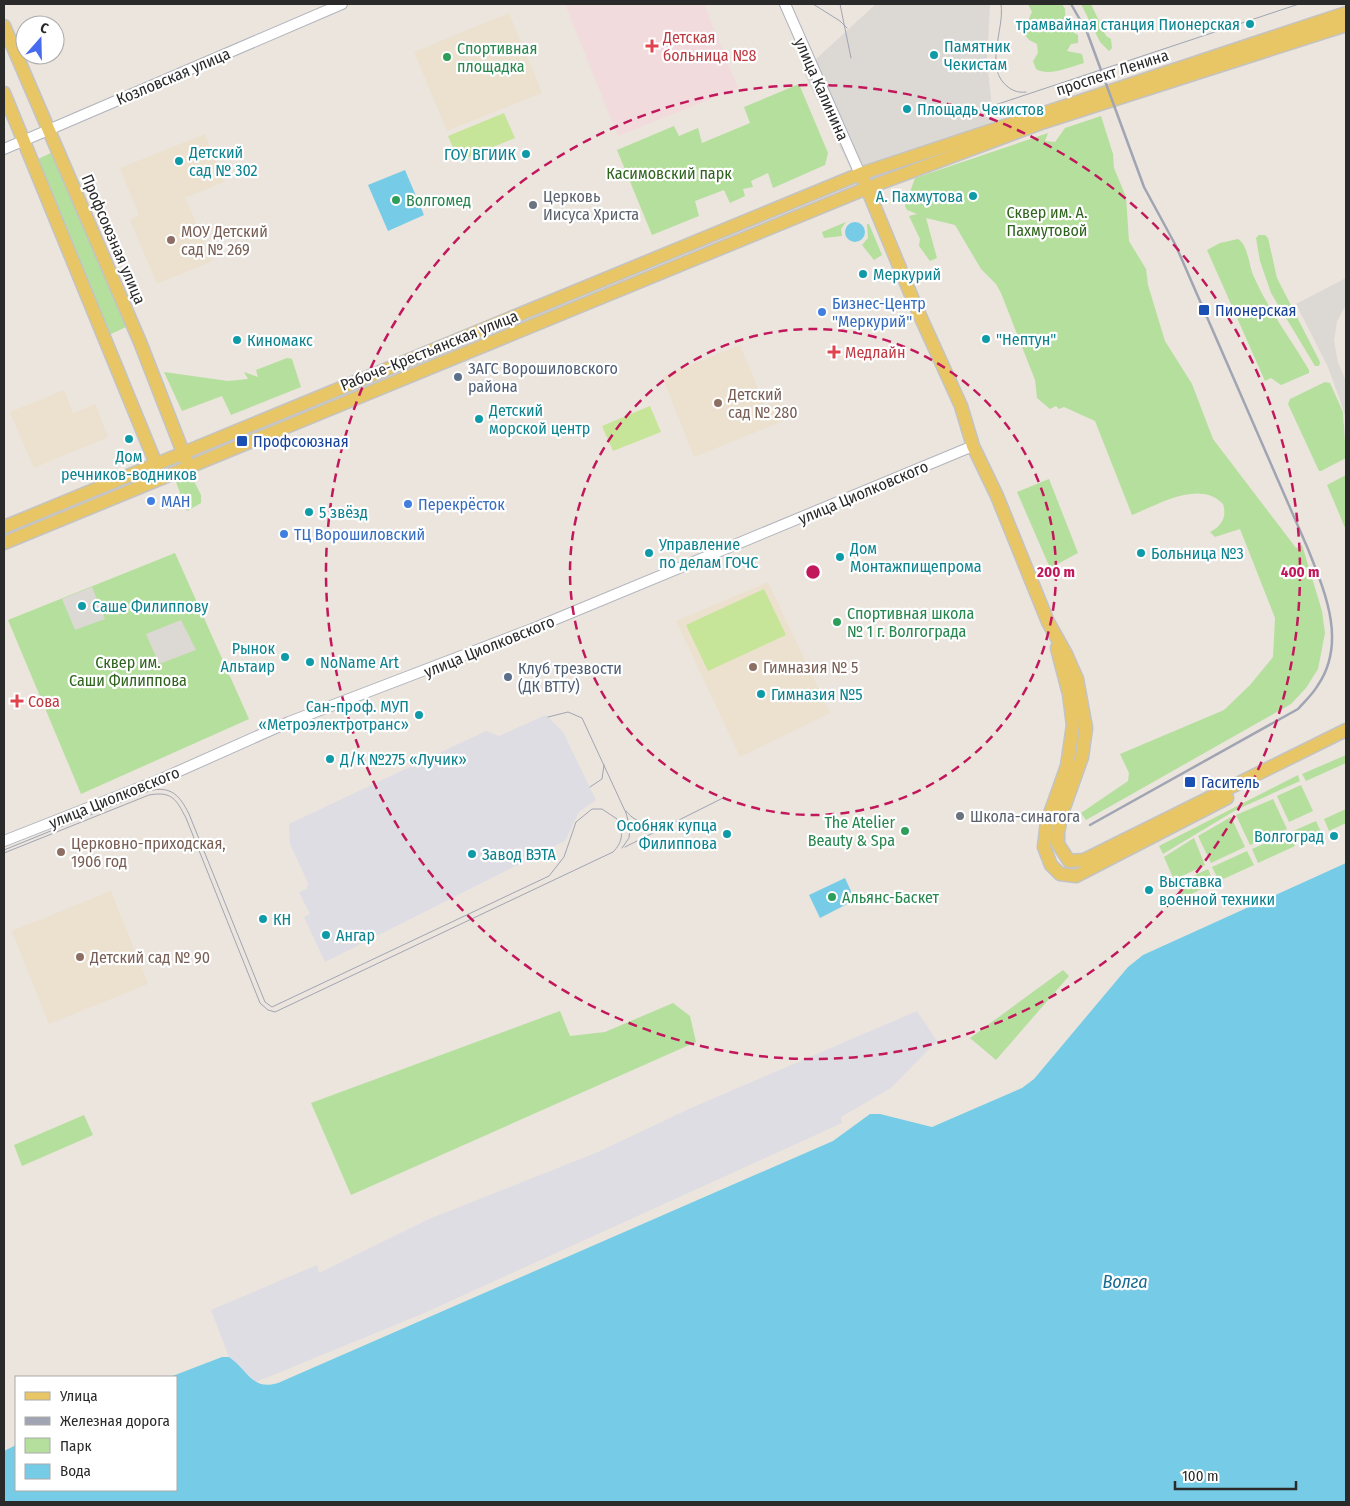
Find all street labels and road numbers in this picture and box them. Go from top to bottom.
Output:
street label: улица Калинина [790,35,853,144]
street label: Козловская улица [113,44,233,109]
street label: проспект Ленина [1053,45,1171,100]
street label: Профсоюзная улица [78,171,150,307]
street label: Рабоче-Крестьянская улица [338,306,521,395]
street label: улица Циолковского [795,457,931,528]
street label: улица Циолковского [421,612,557,681]
street label: улица Циолковского [46,763,182,832]

